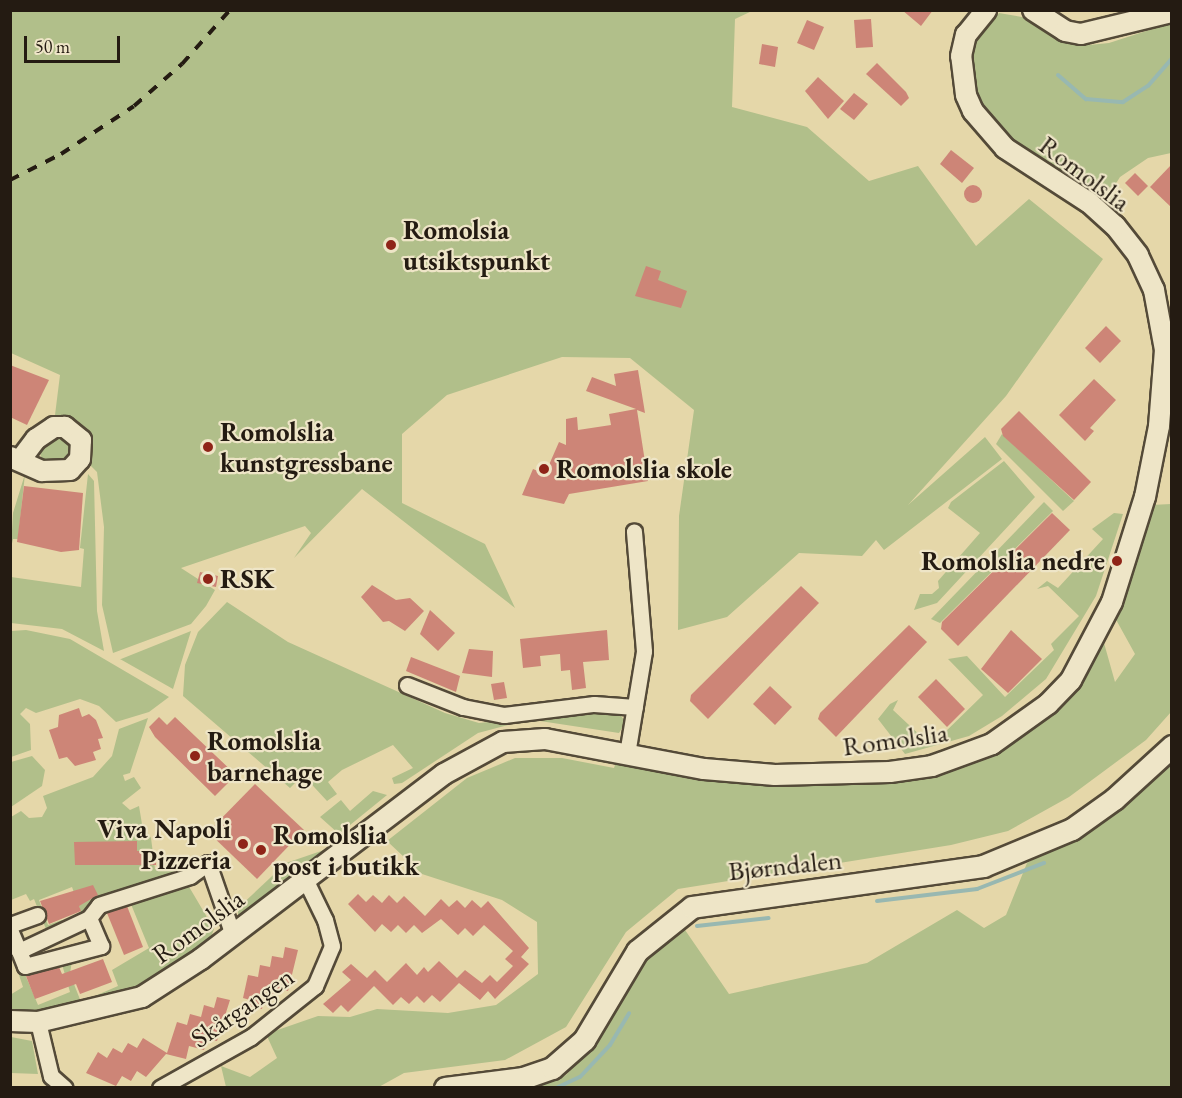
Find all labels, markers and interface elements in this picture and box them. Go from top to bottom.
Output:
scale bar [27,24,123,62]
text: 50 m [35,35,70,58]
street label: Romolslia [1033,128,1137,218]
place label: Romolsia utsiktspunkt [403,213,550,276]
marker: Romolsia utsiktspunkt [384,238,398,252]
place label: Romolslia kunstgressbane [220,415,393,478]
marker: Romolslia kunstgressbane [201,440,215,454]
place label: Romolslia skole [556,453,732,485]
marker: Romolslia skole [537,462,551,476]
place label: Romolslia nedre [921,545,1105,577]
marker: Romolslia nedre [1110,554,1124,568]
place label: RSK [220,563,274,595]
marker: RSK [201,572,215,586]
street label: Romolslia [840,716,950,762]
place label: Romolslia barnehage [207,724,323,787]
marker: Romolslia barnehage [188,749,202,763]
place label: Viva Napoli Pizzeria [97,812,231,875]
place label: Romolslia post i butikk [273,818,419,881]
marker: Viva Napoli Pizzeria [236,837,250,851]
marker: Romolslia post i butikk [254,843,268,857]
street label: Bjørndalen [727,843,843,887]
street label: Romolslia [146,882,250,970]
street label: Skårgangen [184,960,300,1054]

